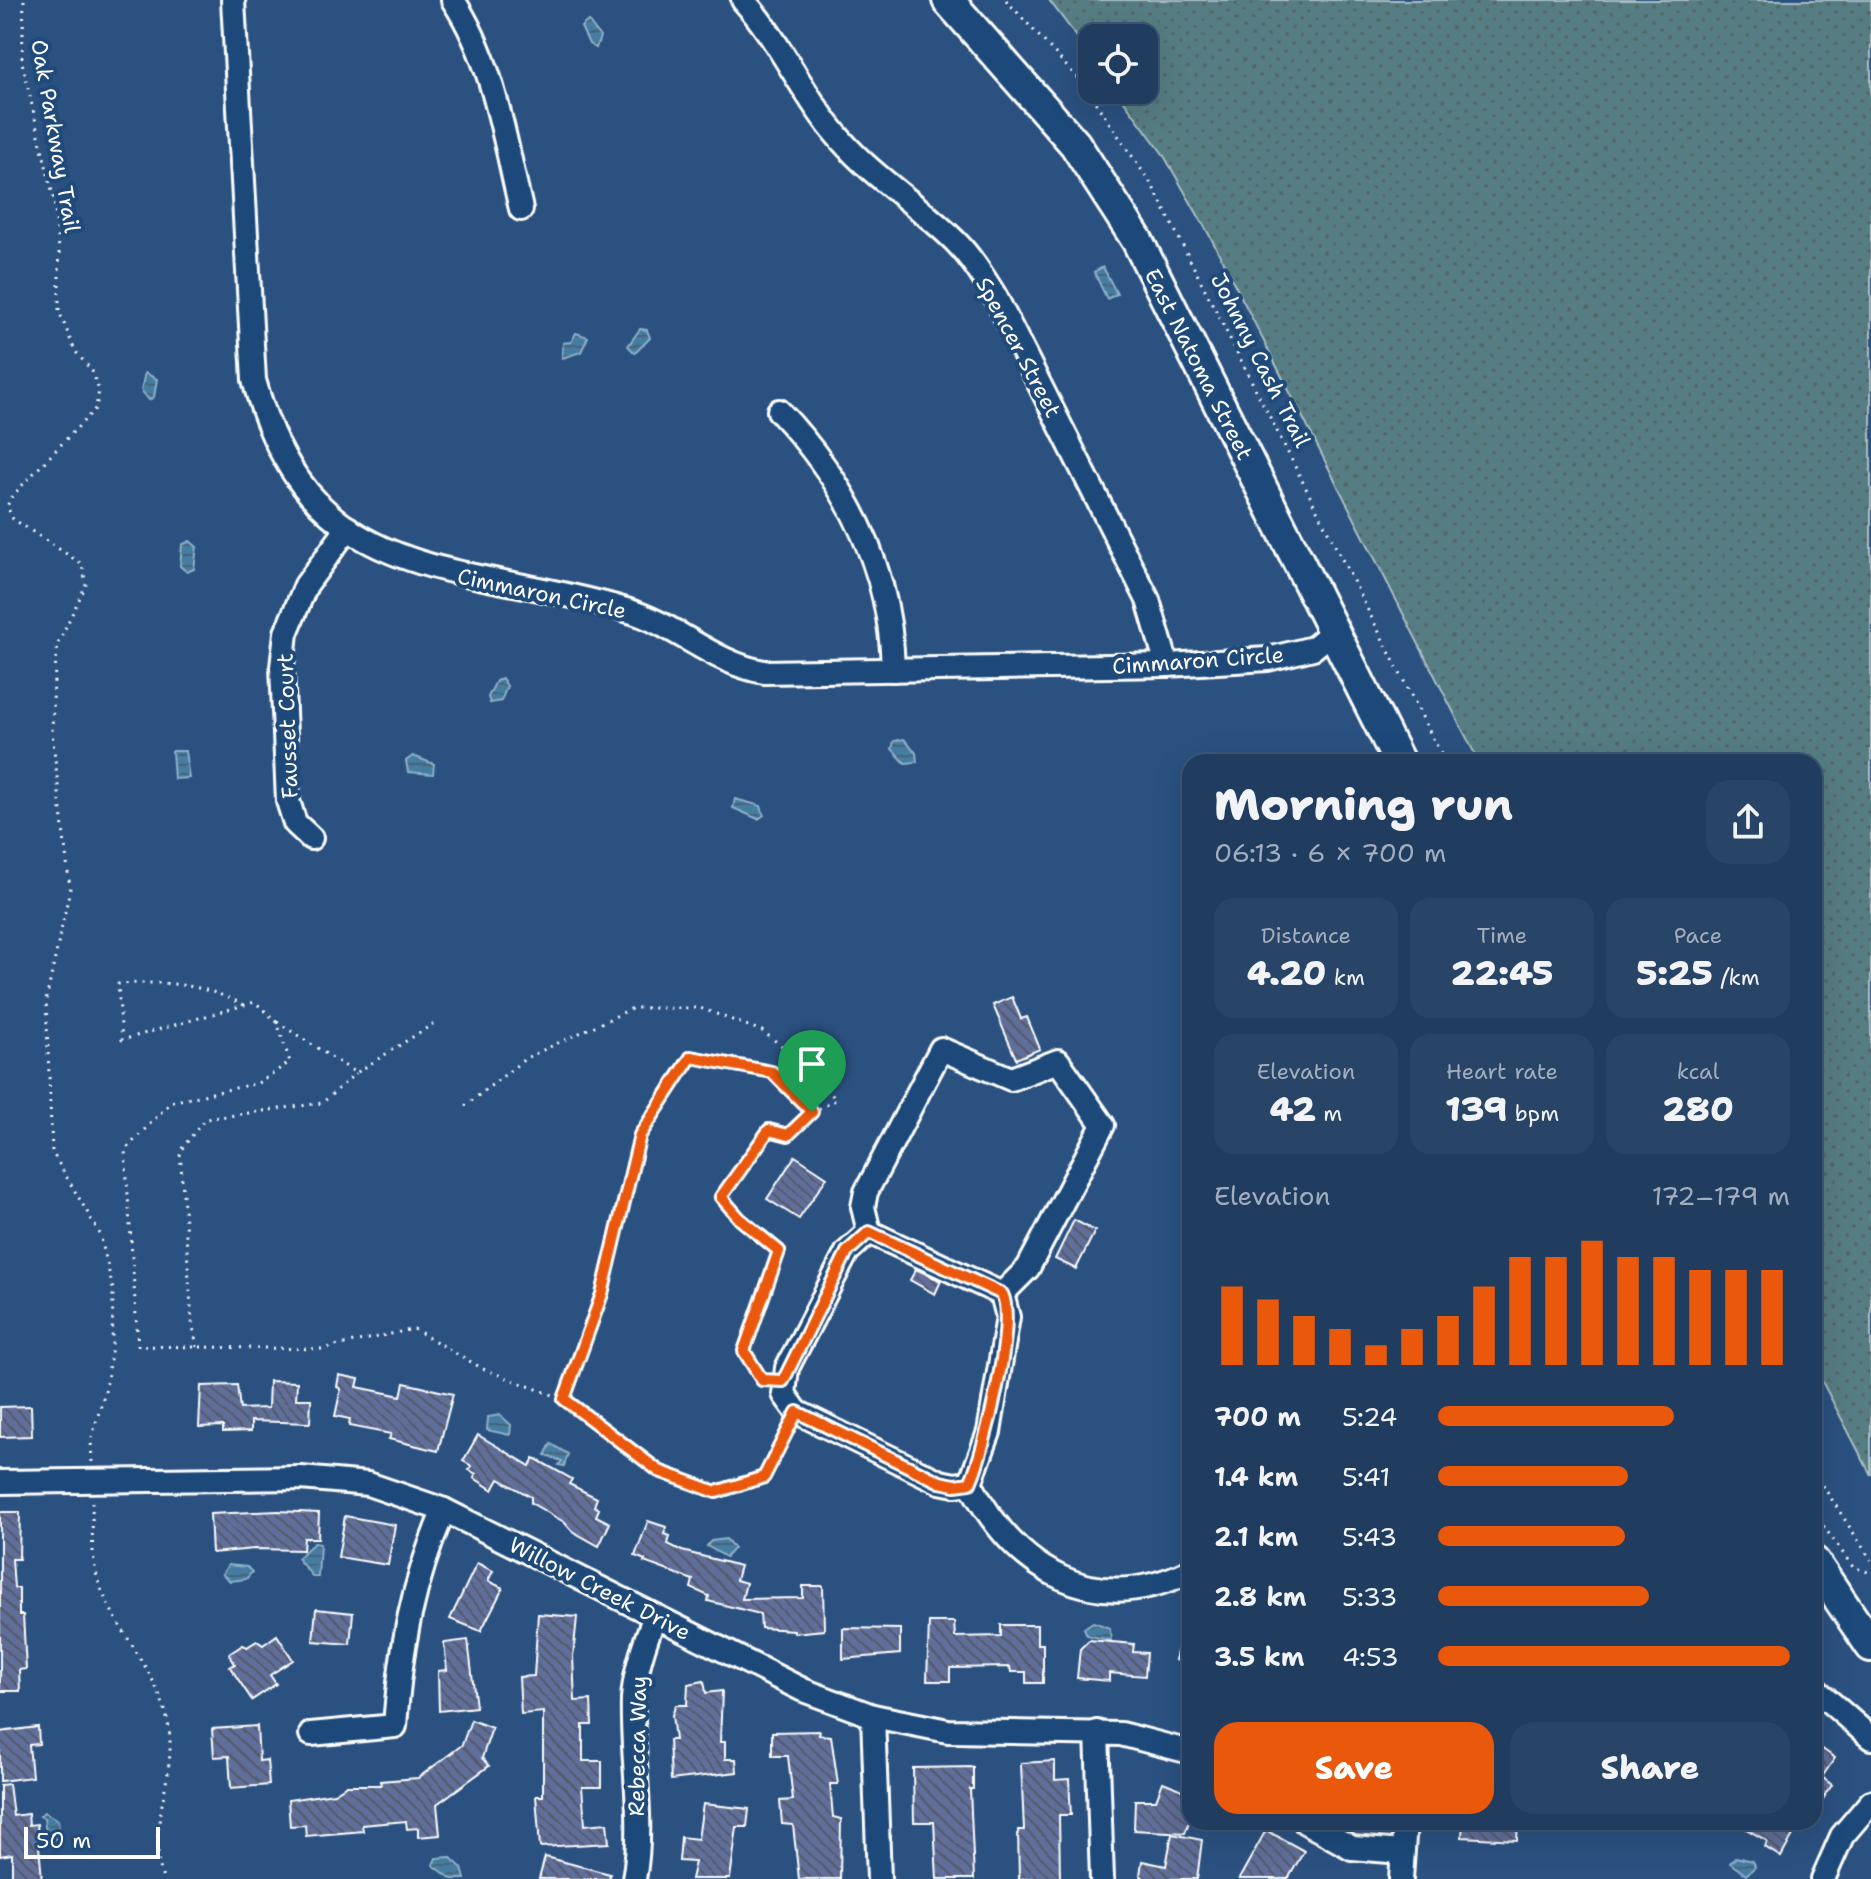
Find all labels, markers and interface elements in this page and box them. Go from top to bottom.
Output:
map controls [1078,24,1158,104]
button: locate [1078,24,1158,104]
street label: Oak Parkway Trail [24,37,87,235]
street label: East Natoma Street [1138,263,1259,465]
street label: Johnny Cash Trail [1204,268,1317,453]
street label: Spencer Street [969,272,1068,422]
street label: Cimmaron Circle [455,561,629,626]
street label: Cimmaron Circle [1111,640,1285,681]
street label: Fausset Court [270,653,305,799]
text: Morning run [1214,775,1513,834]
button: share [1706,780,1790,864]
text: 06:13 · 6 × 700 m [1214,835,1446,870]
text: Distance [1261,921,1351,950]
text: Time [1477,921,1527,950]
text: Pace [1674,921,1722,950]
text: 4.20 [1247,950,1326,996]
text: 22:45 [1451,950,1553,996]
text: 5:25 [1636,950,1713,996]
text: km [1326,963,1365,992]
text: /km [1713,963,1760,992]
pin [778,1030,846,1112]
icon: arrive [790,1042,834,1086]
text: Elevation [1257,1057,1355,1086]
text: Heart rate [1446,1057,1558,1086]
text: kcal [1677,1057,1719,1086]
text: 42 [1270,1086,1316,1132]
text: 139 [1445,1086,1507,1132]
text: 280 [1662,1086,1734,1132]
text: m [1316,1099,1342,1128]
text: bpm [1507,1099,1559,1128]
text: Elevation [1214,1178,1330,1213]
text: 172–179 m [1652,1178,1790,1213]
text: 700 m [1214,1399,1301,1434]
text: 5:24 [1342,1399,1397,1434]
text: 1.4 km [1214,1459,1298,1494]
text: 5:41 [1342,1459,1390,1494]
text: 2.1 km [1214,1519,1298,1554]
text: 5:43 [1342,1519,1397,1554]
street label: Willow Creek Drive [504,1530,696,1647]
text: 2.8 km [1214,1579,1307,1614]
text: 5:33 [1342,1579,1398,1614]
text: 3.5 km [1214,1639,1305,1674]
text: 4:53 [1342,1639,1399,1674]
street label: Rebecca Way [622,1675,653,1817]
button: Save [1214,1722,1494,1814]
button: Share [1510,1722,1790,1814]
scale bar [24,1823,160,1859]
text: 50 m [36,1826,91,1855]

